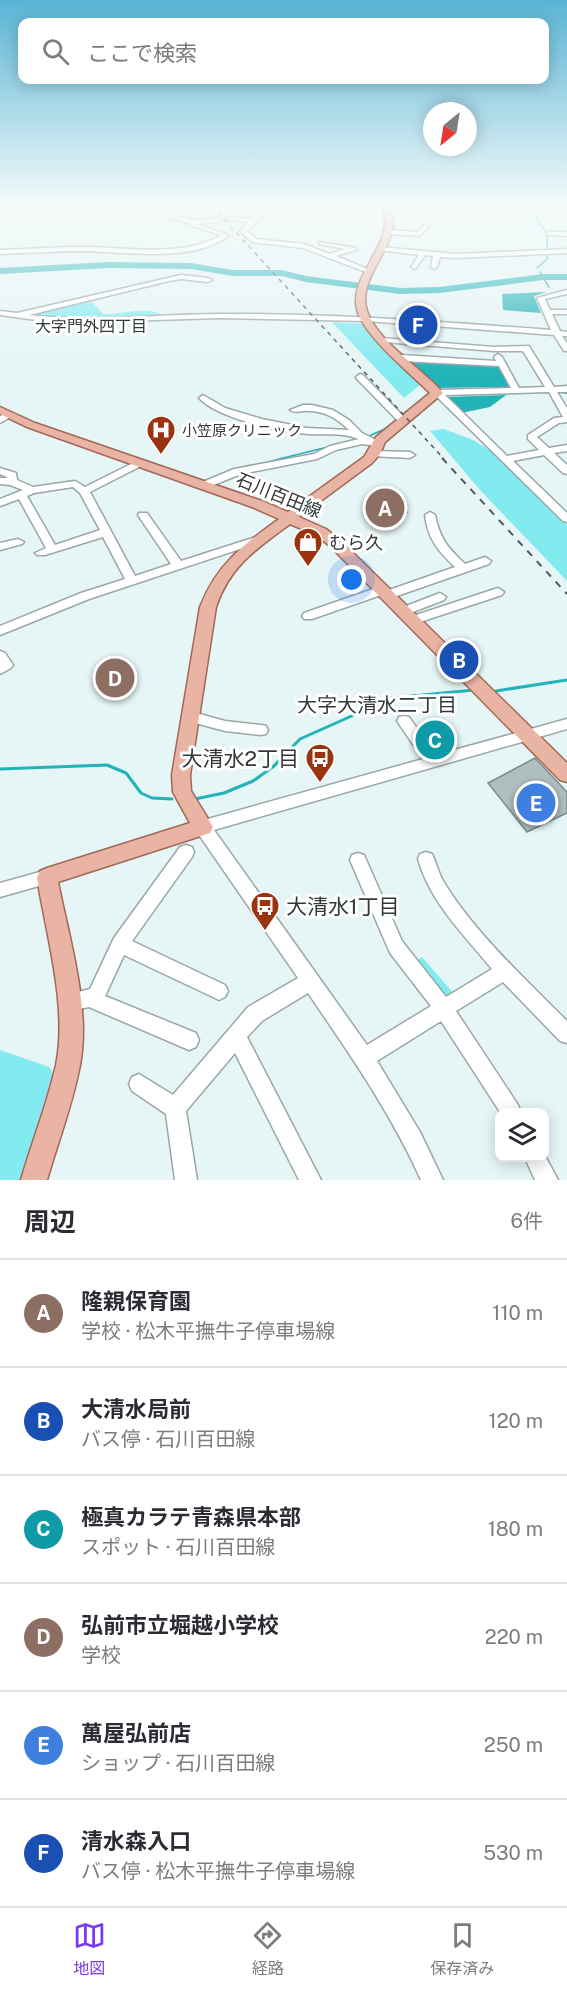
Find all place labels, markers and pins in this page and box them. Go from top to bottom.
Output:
pin: F [398,302,438,348]
hospital icon: 小笠原クリニック [145,414,177,456]
place label: 小笠原クリニック [182,422,302,439]
pin: A [366,486,404,530]
shop icon: むら久 [292,526,324,568]
place label: むら久 [329,532,383,553]
pin: B [440,638,478,682]
pin: D [96,656,134,700]
pin: C [416,718,454,762]
bus stop icon: 大清水2丁目 [304,742,336,784]
place label: 大清水2丁目 [181,746,299,771]
pin: E [516,780,556,826]
bus stop icon: 大清水1丁目 [249,890,281,932]
place label: 大清水1丁目 [286,894,400,919]

